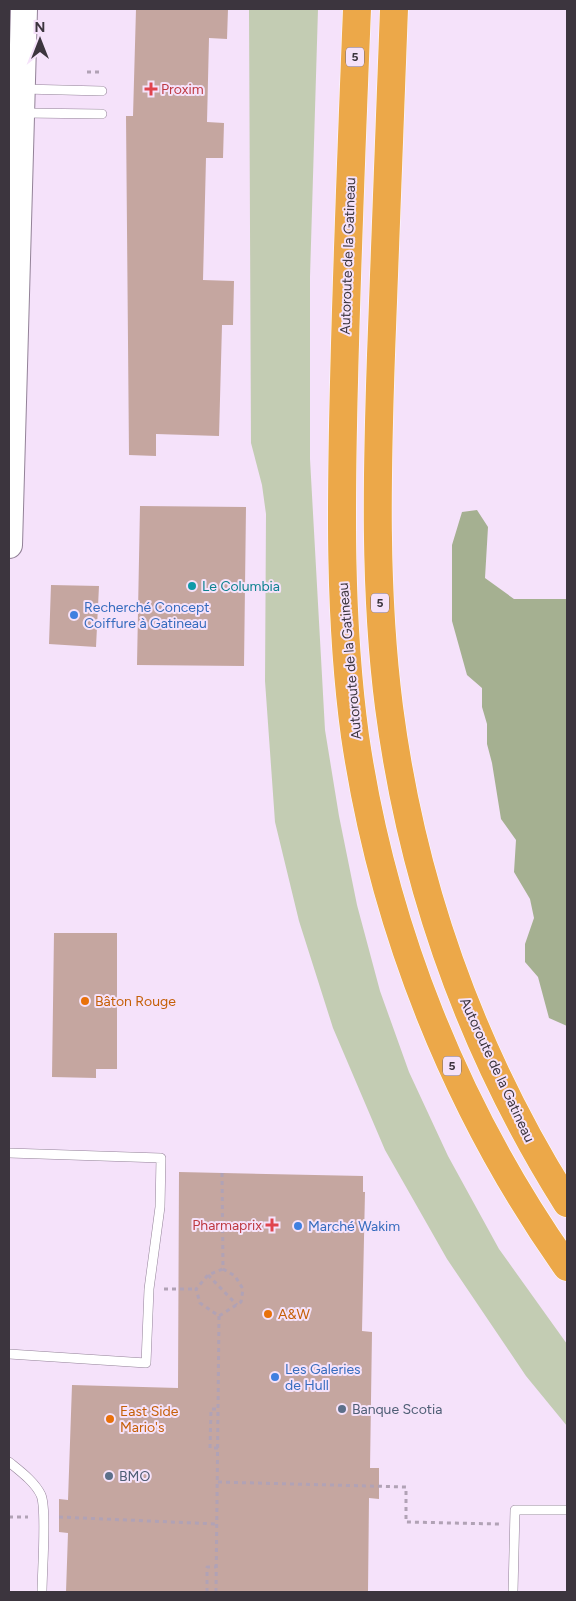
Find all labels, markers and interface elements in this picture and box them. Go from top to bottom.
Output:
north arrow [15,15,65,65]
text: N [35,19,45,36]
road number: 5 [346,48,364,66]
place label: Proxim [161,81,204,98]
marker: Proxim [145,83,157,95]
street label: Autoroute de la Gatineau [337,177,359,335]
place label: Le Columbia [202,578,280,595]
marker: Le Columbia [186,580,198,592]
street label: Autoroute de la Gatineau [335,582,365,740]
road number: 5 [371,594,389,612]
place label: Recherché Concept Coiffure à Gatineau [84,599,209,632]
marker: Recherché Concept Coiffure à Gatineau [68,609,80,621]
place label: Bâton Rouge [95,993,176,1010]
marker: Bâton Rouge [79,995,91,1007]
street label: Autoroute de la Gatineau [456,995,538,1145]
road number: 5 [443,1056,461,1076]
place label: Pharmaprix [192,1217,262,1234]
place label: Marché Wakim [308,1218,400,1235]
marker: Pharmaprix [266,1219,278,1231]
marker: Marché Wakim [292,1220,304,1232]
place label: A&W [278,1306,310,1323]
marker: A&W [262,1308,274,1320]
place label: Les Galeries de Hull [285,1361,361,1394]
marker: Les Galeries de Hull [269,1371,281,1383]
place label: Banque Scotia [352,1401,442,1418]
place label: East Side Mario's [120,1403,179,1436]
marker: Banque Scotia [336,1403,348,1415]
marker: East Side Mario's [104,1413,116,1425]
place label: BMO [119,1468,150,1485]
marker: BMO [103,1470,115,1482]

